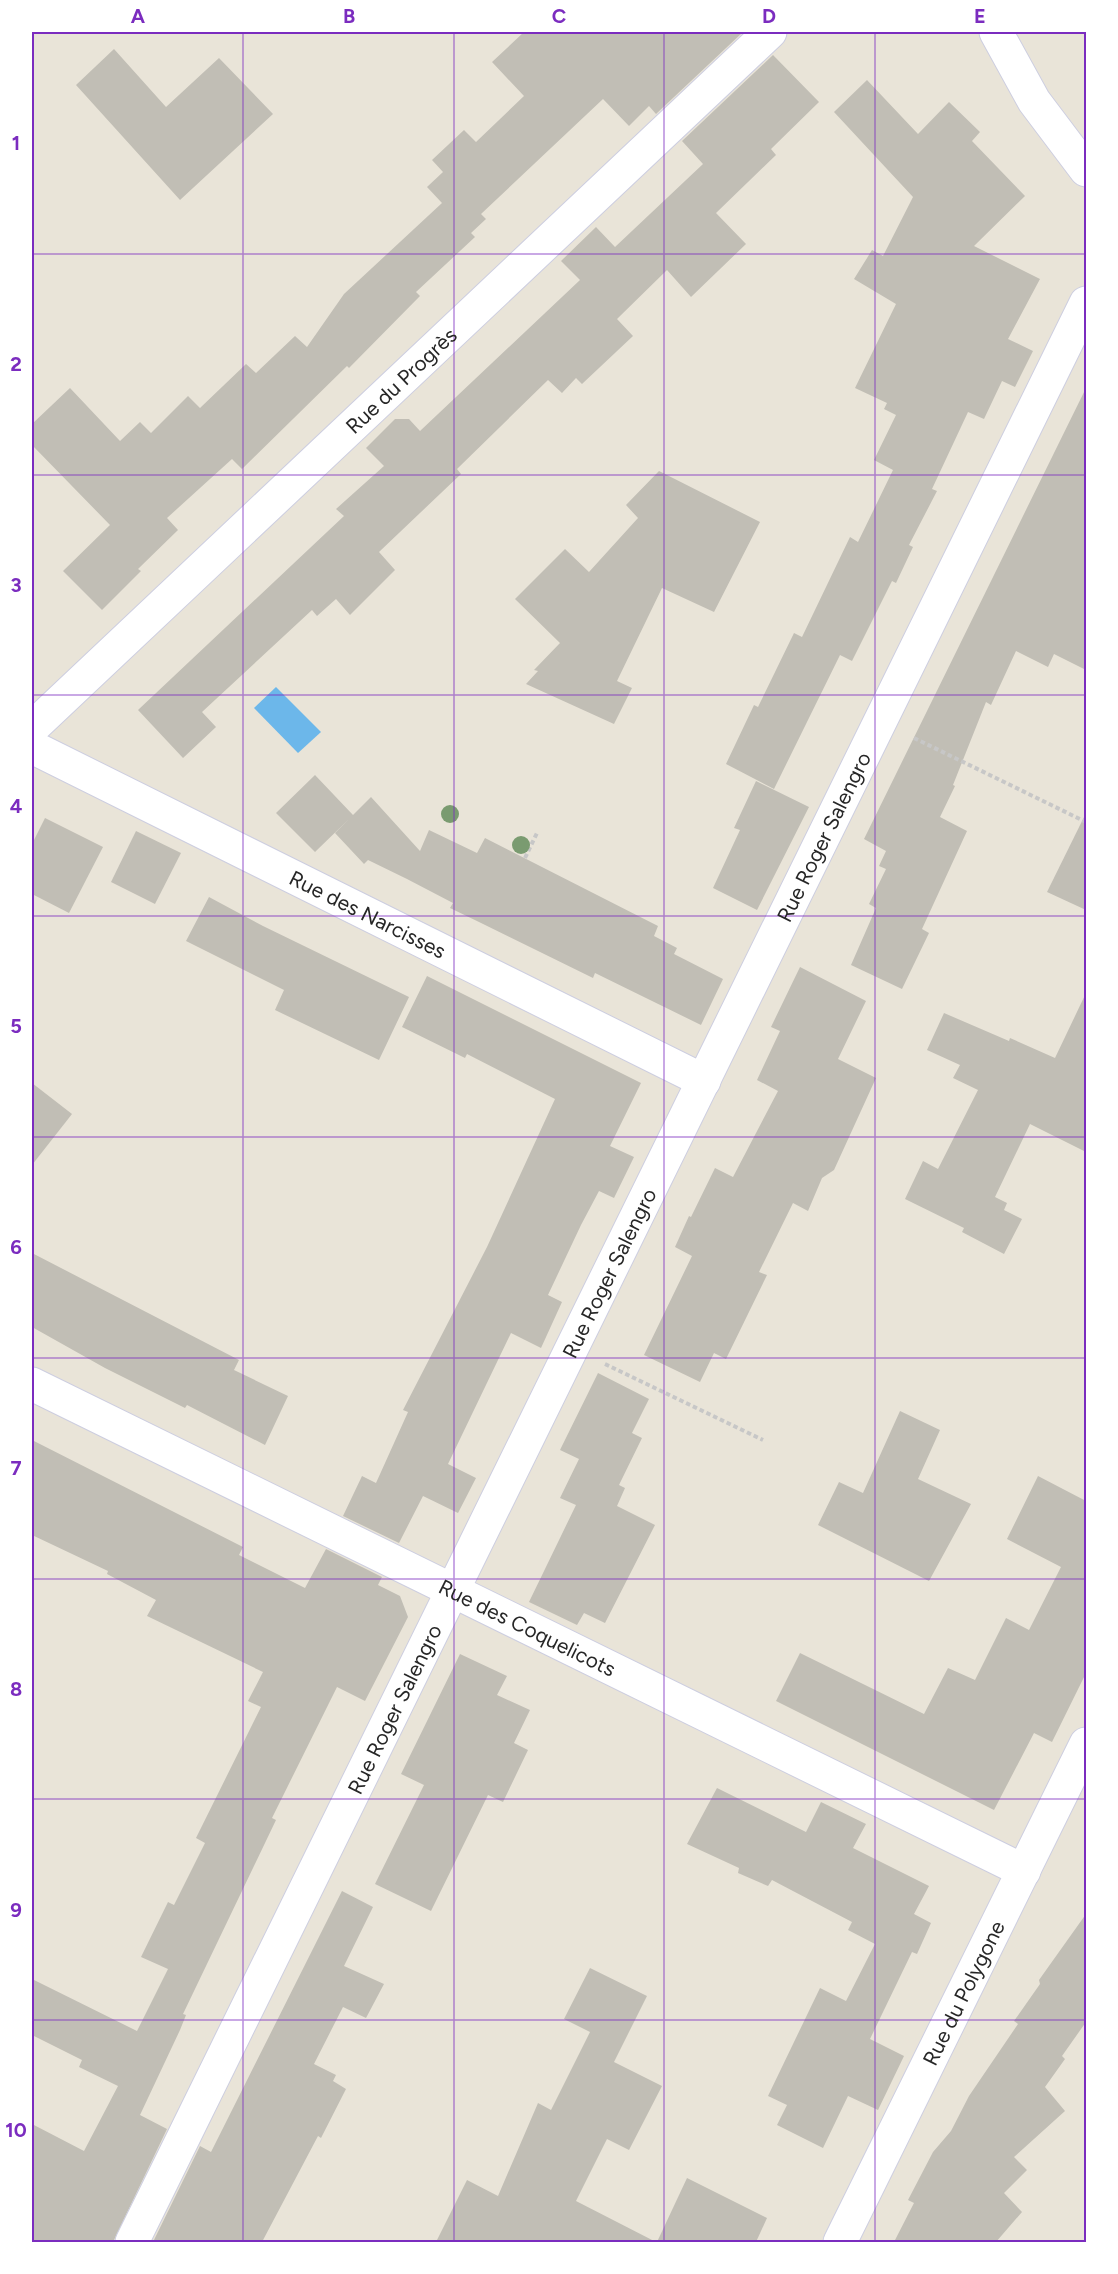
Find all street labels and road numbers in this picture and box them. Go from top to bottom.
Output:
street label: Rue du Progrès [340,322,461,438]
street label: Rue Roger Salengro [771,748,876,926]
street label: Rue des Narcisses [285,865,450,963]
street label: Rue Roger Salengro [557,1184,661,1362]
street label: Rue des Coquelicots [435,1573,620,1681]
street label: Rue Roger Salengro [342,1620,447,1798]
street label: Rue du Polygone [917,1916,1009,2069]

